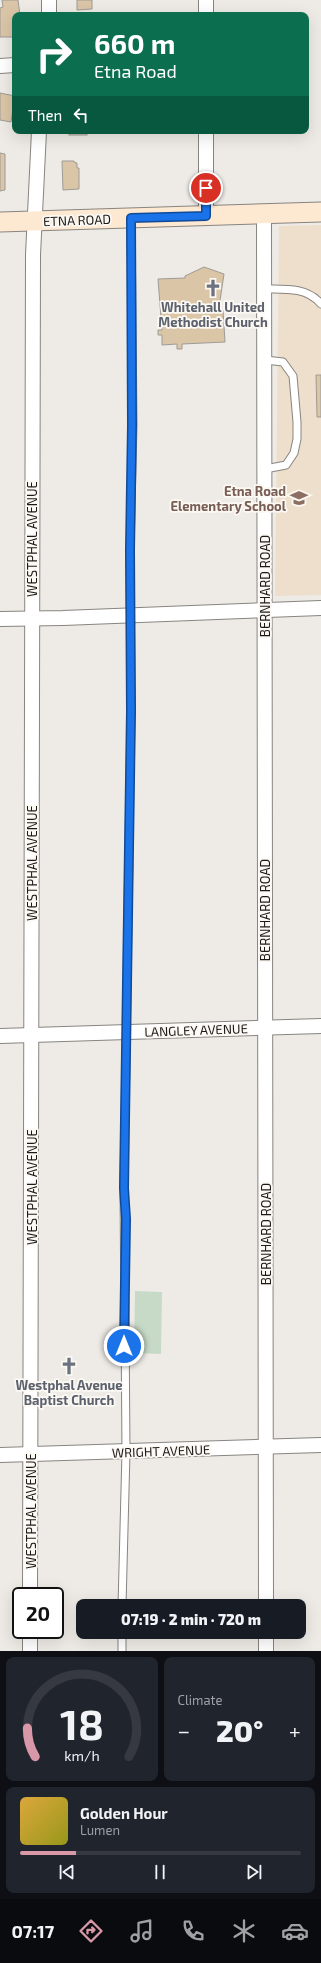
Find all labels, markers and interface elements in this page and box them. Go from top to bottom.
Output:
text: 660 m [94,26,175,60]
icon: right [28,28,80,80]
text: Etna Road [94,60,177,82]
icon: left [70,104,92,126]
text: Then [28,106,62,124]
pin [189,171,223,205]
icon: arrive [195,177,217,199]
street label: ETNA ROAD [43,211,111,229]
church icon: Whitehall United Methodist Church [203,278,223,298]
place label: Whitehall United Methodist Church [158,299,268,330]
street label: WESTPHAL AVENUE [24,481,40,597]
place label: Etna Road Elementary School [170,483,287,514]
school or university icon: Etna Road Elementary School [289,488,309,508]
street label: BERNHARD ROAD [257,535,273,637]
street label: WESTPHAL AVENUE [24,805,40,921]
street label: BERNHARD ROAD [257,859,273,961]
street label: LANGLEY AVENUE [144,1020,248,1040]
street label: WESTPHAL AVENUE [24,1129,40,1245]
street label: BERNHARD ROAD [258,1183,274,1285]
position arrow [103,1325,145,1367]
church icon: Westphal Avenue Baptist Church [59,1356,79,1376]
place label: Westphal Avenue Baptist Church [15,1377,123,1408]
street label: WRIGHT AVENUE [112,1441,210,1461]
street label: WESTPHAL AVENUE [23,1453,39,1569]
speed limit sign: 20 [12,1587,64,1639]
text: 07:19 · 2 min · 720 m [121,1610,261,1628]
text: Climate [178,1692,222,1708]
text: 18 [60,1698,104,1748]
text: 20° [216,1712,263,1748]
text: − [178,1717,190,1743]
text: + [289,1717,301,1743]
text: km/h [64,1747,99,1764]
text: Golden Hour [80,1804,168,1822]
text: Lumen [80,1822,120,1838]
icon: previous [56,1861,78,1883]
icon: pause [149,1861,171,1883]
icon: next [243,1861,265,1883]
icon: directions [77,1917,105,1945]
icon: music [128,1917,156,1945]
icon: phone [179,1917,207,1945]
icon: climate [230,1917,258,1945]
icon: car [281,1917,309,1945]
text: 07:17 [12,1920,54,1942]

